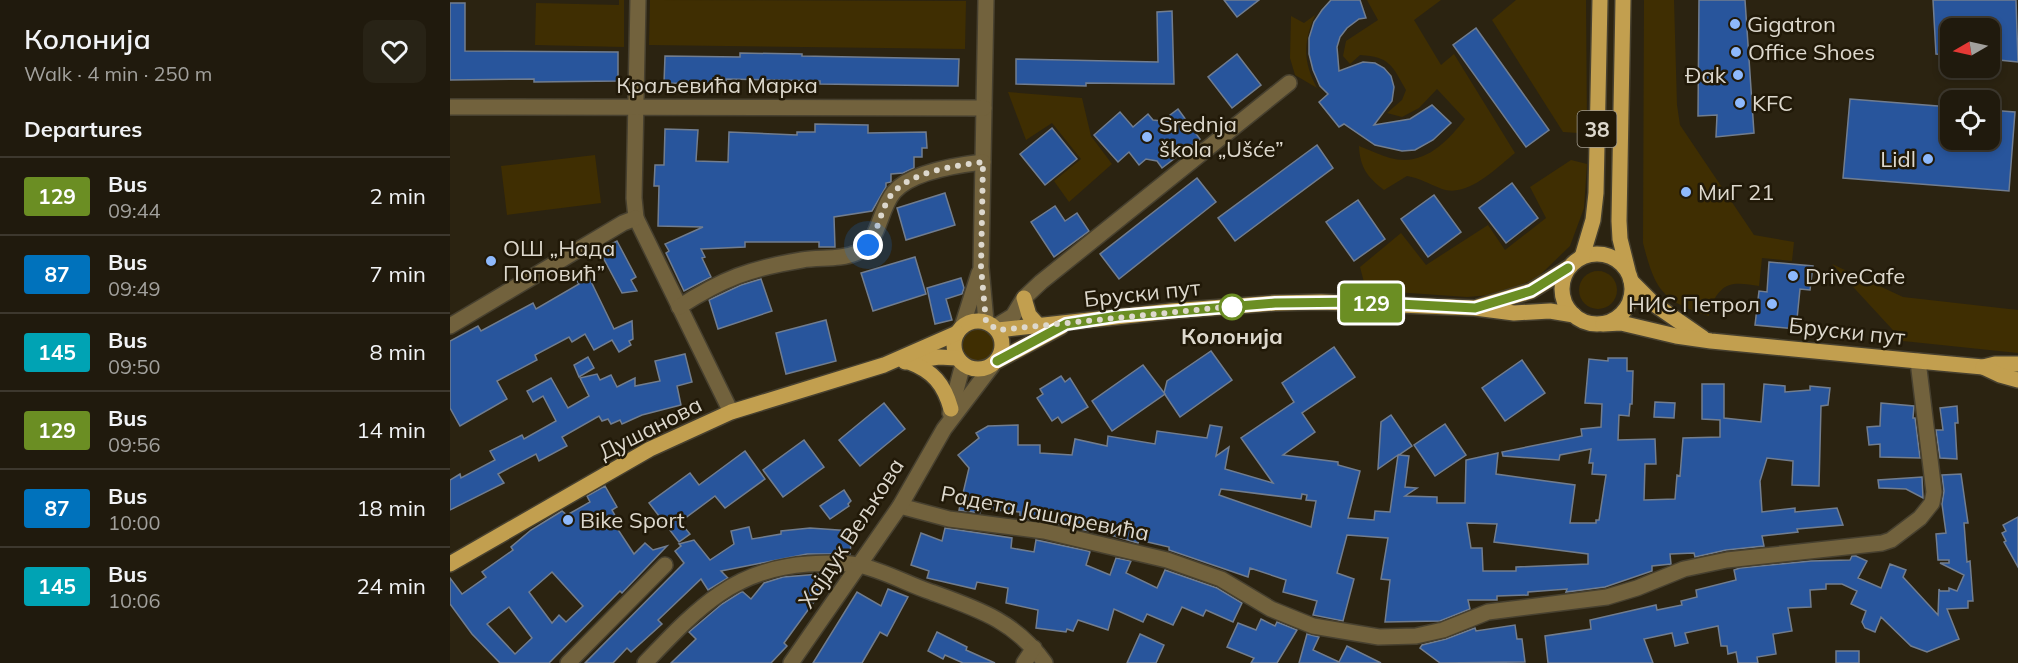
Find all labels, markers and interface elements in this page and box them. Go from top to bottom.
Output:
place label: Gigatron [1747,10,1836,38]
marker: Gigatron [1728,17,1742,31]
north arrow [1940,18,2000,78]
map controls [1940,18,2000,150]
button: heart [363,20,426,83]
text: Колонија [24,21,151,56]
place label: Office Shoes [1748,38,1875,66]
marker: Office Shoes [1729,45,1743,59]
text: Walk · 4 min · 250 m [24,61,212,86]
place label: Đak [1685,61,1727,89]
marker: Đak [1731,68,1745,82]
street label: Краљевића Марка [616,71,818,99]
place label: KFC [1752,89,1793,117]
button: locate [1940,90,2000,150]
marker: KFC [1733,96,1747,110]
place label: Srednja škola „Ušće” [1159,110,1284,163]
road number: 38 [1578,111,1616,147]
text: Departures [24,115,142,143]
marker: Srednja škola „Ušće” [1140,130,1154,144]
place label: Lidl [1880,145,1916,173]
marker: Lidl [1921,152,1935,166]
text: Bus [108,170,147,198]
place label: МиГ 21 [1698,178,1774,206]
text: 2 min [370,182,426,210]
text: 129 [38,183,76,209]
marker: МиГ 21 [1679,185,1693,199]
text: 09:44 [108,198,161,223]
your location [853,230,883,260]
place label: ОШ „Нада Поповић” [503,234,615,287]
text: Bus [108,248,147,276]
marker: ОШ „Нада Поповић” [484,254,498,268]
text: 7 min [370,260,426,288]
text: 87 [44,261,70,287]
place label: DriveCafe [1805,262,1905,290]
marker: DriveCafe [1786,269,1800,283]
street label: Бруски пут [1082,273,1202,313]
text: 09:49 [108,276,161,301]
line badge: 129 [1336,284,1406,322]
text: 129 [1352,290,1390,316]
place label: НИС Петрол [1628,290,1760,318]
marker: Колонија [1219,294,1245,320]
marker: НИС Петрол [1765,297,1779,311]
street label: Бруски пут [1787,311,1907,351]
place label: Колонија [1181,322,1283,350]
text: Bus [108,326,147,354]
text: 8 min [370,338,426,366]
text: 145 [38,339,76,365]
text: 09:50 [108,354,161,379]
street label: Душанова [594,390,706,466]
text: Bus [108,404,147,432]
text: 14 min [356,416,426,444]
text: 129 [38,417,76,443]
text: 09:56 [108,432,161,457]
street label: Хајдук Вељкова [792,453,910,613]
street label: Радета Јашаревића [938,479,1152,547]
text: Bus [108,482,147,510]
text: 18 min [356,494,426,522]
text: 87 [44,495,70,521]
place label: Bike Sport [580,506,685,534]
text: 10:00 [108,510,161,535]
marker: Bike Sport [561,513,575,527]
text: Bus [108,560,147,588]
text: 24 min [356,572,426,600]
text: 145 [38,573,76,599]
text: 10:06 [108,588,161,613]

